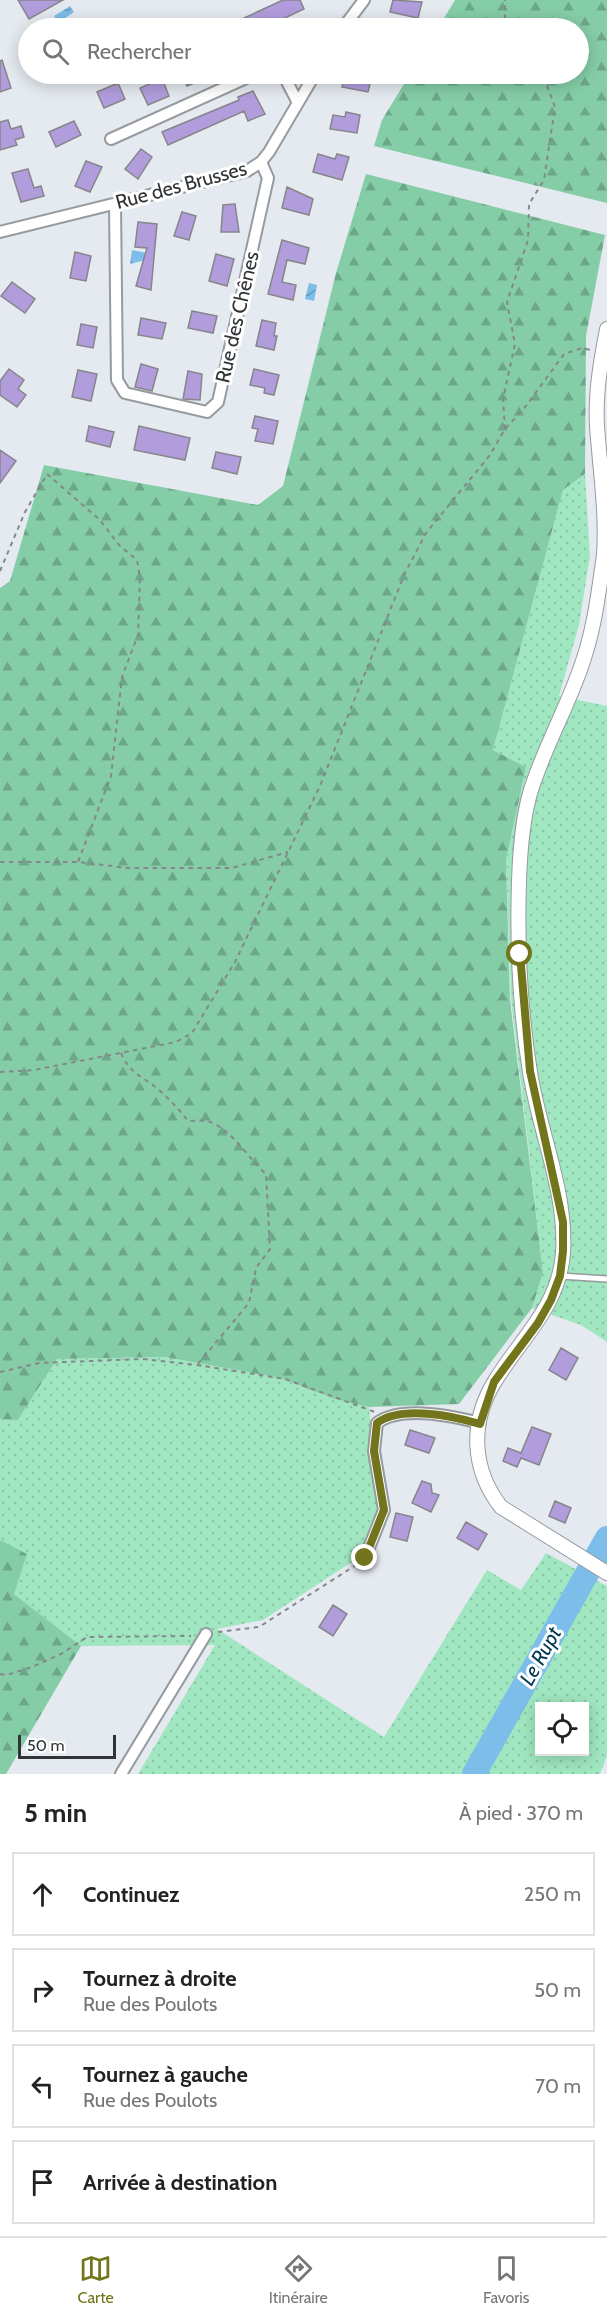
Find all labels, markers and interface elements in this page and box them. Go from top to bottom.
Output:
search box [18,18,589,84]
icon: search [39,35,72,68]
text: Rechercher [87,38,191,65]
street label: Rue des Brusses [113,156,249,214]
street label: Rue des Chênes [210,249,264,385]
route start [506,940,532,966]
route end [351,1544,377,1570]
water label: Le Rupt [514,1622,566,1689]
map controls [535,1702,589,1756]
button: locate [535,1702,589,1756]
scale bar [18,1732,116,1760]
text: 50 m [27,1736,64,1755]
text: 5 min [24,1797,87,1829]
text: À pied · 370 m [459,1801,583,1825]
icon: ahead [26,1878,59,1911]
text: Continuez [83,1881,180,1908]
text: 250 m [524,1882,581,1906]
text: Tournez à droite [83,1965,237,1992]
icon: right [26,1974,59,2007]
text: 50 m [534,1978,581,2002]
text: Rue des Poulots [83,1992,217,2016]
text: Tournez à gauche [83,2061,248,2088]
icon: left [26,2070,59,2103]
text: 70 m [535,2074,581,2098]
text: Rue des Poulots [83,2088,217,2112]
icon: arrive [26,2166,59,2199]
text: Arrivée à destination [83,2169,277,2196]
tab: Carte [78,2252,114,2307]
tab: Itinéraire [269,2252,328,2307]
tab: Favoris [483,2252,529,2307]

